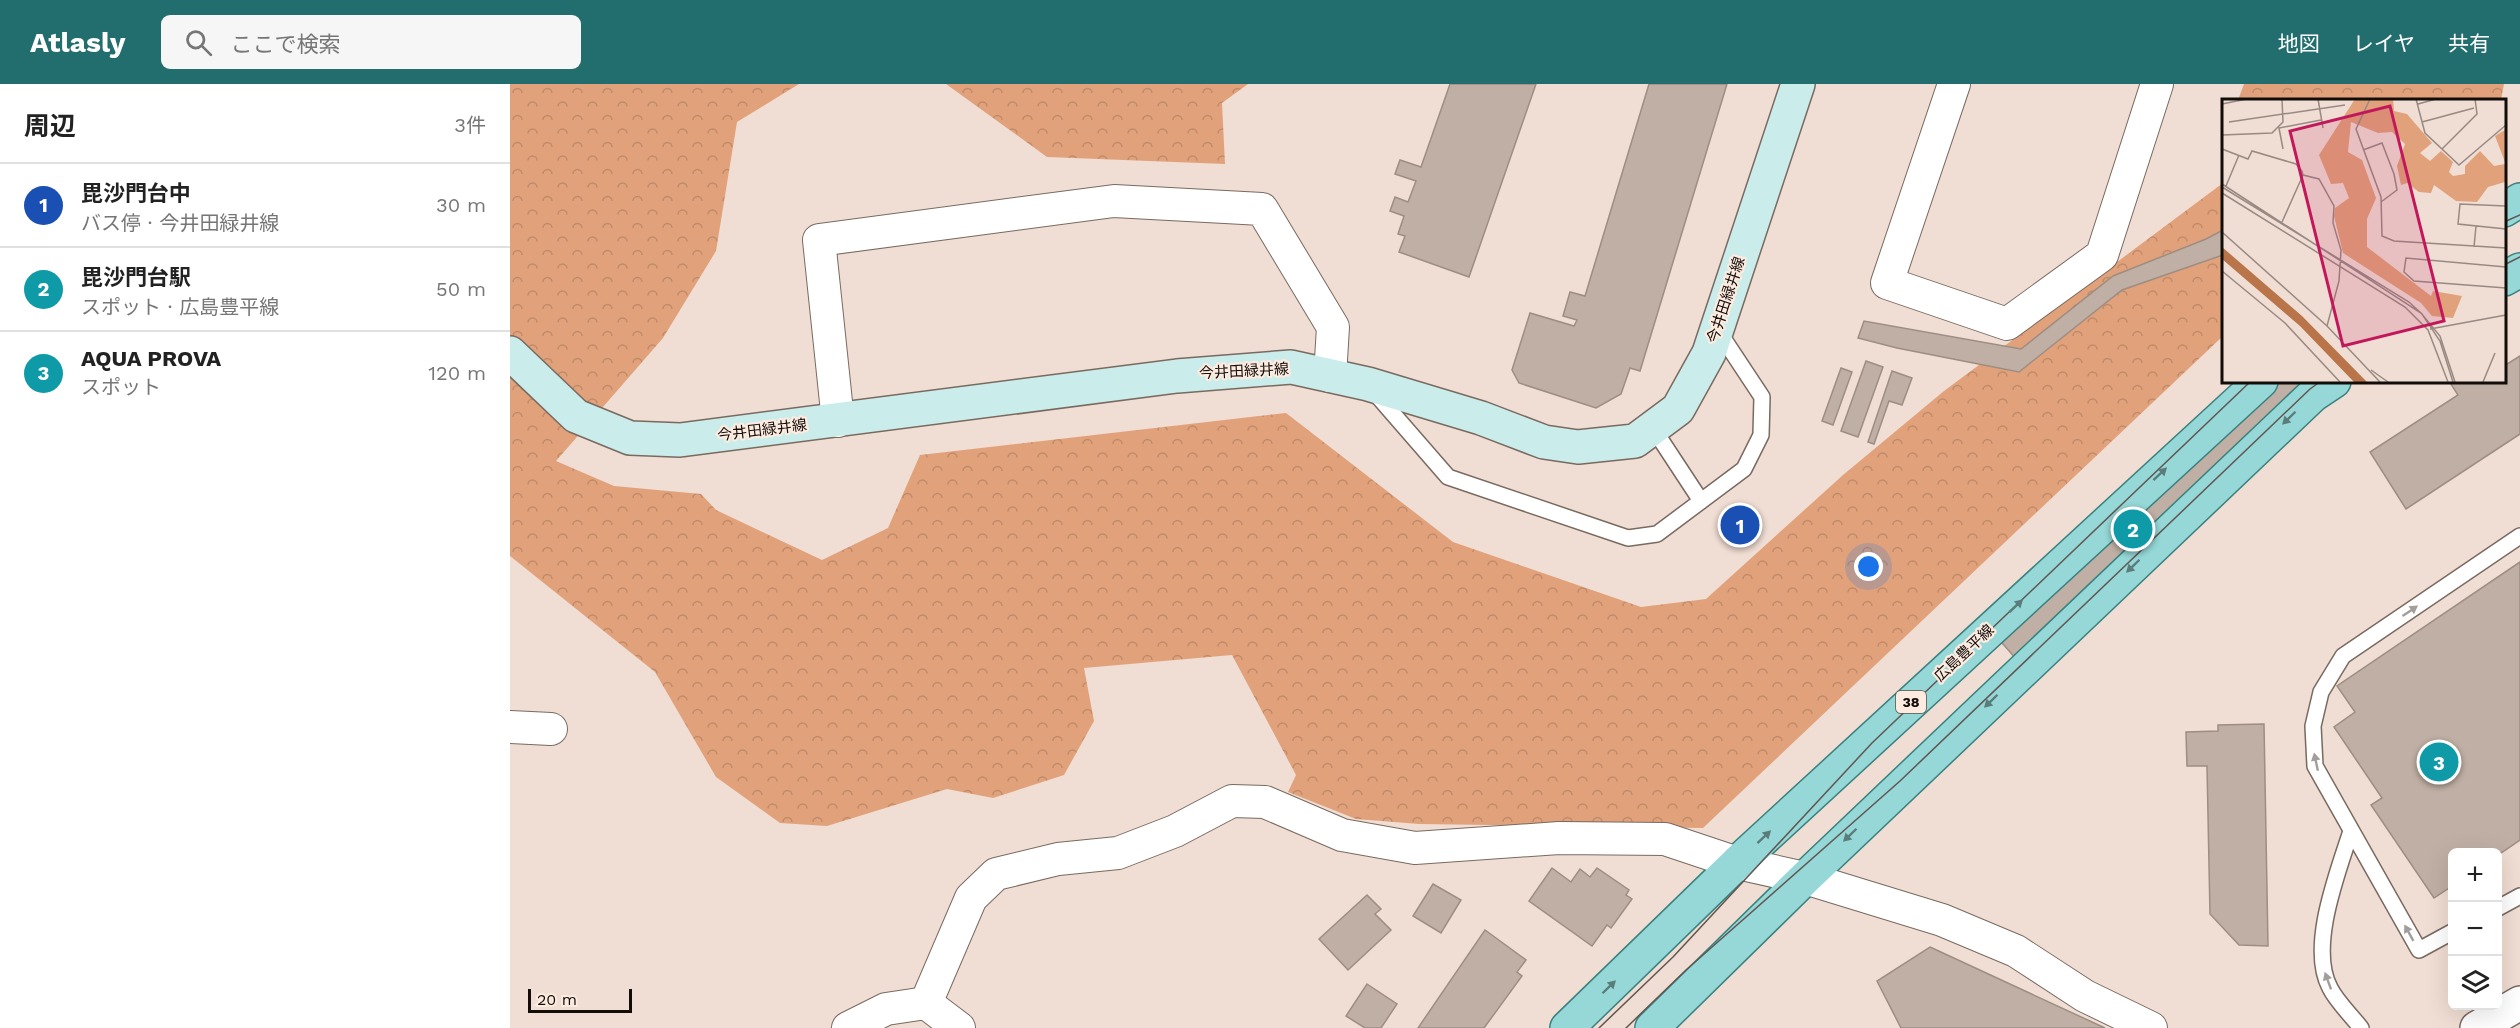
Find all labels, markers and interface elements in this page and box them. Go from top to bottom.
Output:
search box [161,15,581,69]
text: Atlasly [30,26,125,59]
icon: search [182,26,215,59]
text: 地図 [2278,31,2320,56]
text: レイヤ [2353,31,2415,56]
text: 共有 [2448,31,2490,56]
text: ここで検索 [230,32,340,57]
inset map [2222,99,2505,382]
text: 周辺 [24,111,76,141]
text: 3件 [454,113,486,137]
text: 毘沙門台中 [81,181,191,206]
text: 1 [39,193,48,217]
text: 30 m [436,193,486,217]
text: バス停 · 今井田緑井線 [81,211,279,235]
street label: 今井田緑井線 [1704,254,1748,346]
text: 毘沙門台駅 [81,265,191,290]
text: 2 [38,277,49,301]
text: 50 m [436,277,486,301]
text: スポット · 広島豊平線 [81,295,279,319]
text: AQUA PROVA [81,346,221,371]
street label: 今井田緑井線 [1199,360,1289,382]
text: 3 [38,361,49,385]
text: 120 m [428,361,486,385]
text: スポット [81,375,161,399]
one-way arrow [2282,410,2296,424]
street label: 今井田緑井線 [716,416,808,444]
one-way arrow [2152,467,2167,481]
pin: 1 [1720,502,1760,548]
pin: 2 [2114,506,2152,552]
your location [1854,552,1883,581]
one-way arrow [2126,559,2140,573]
one-way arrow [2008,600,2023,613]
one-way arrow [2402,606,2418,617]
street label: 広島豊平線 [1930,621,1998,685]
road number: 38 [1896,691,1926,713]
one-way arrow [1984,694,1999,708]
pin: 3 [2420,740,2458,784]
one-way arrow [2311,752,2320,771]
one-way arrow [1843,828,1857,842]
one-way arrow [1757,830,1772,844]
map controls [2448,848,2502,1010]
button: + [2448,848,2502,902]
button: − [2448,902,2502,956]
one-way arrow [2404,924,2414,941]
button: layers [2448,956,2502,1010]
one-way arrow [2323,971,2333,989]
one-way arrow [1601,981,1615,995]
scale bar [528,986,632,1014]
text: 20 m [537,990,577,1009]

